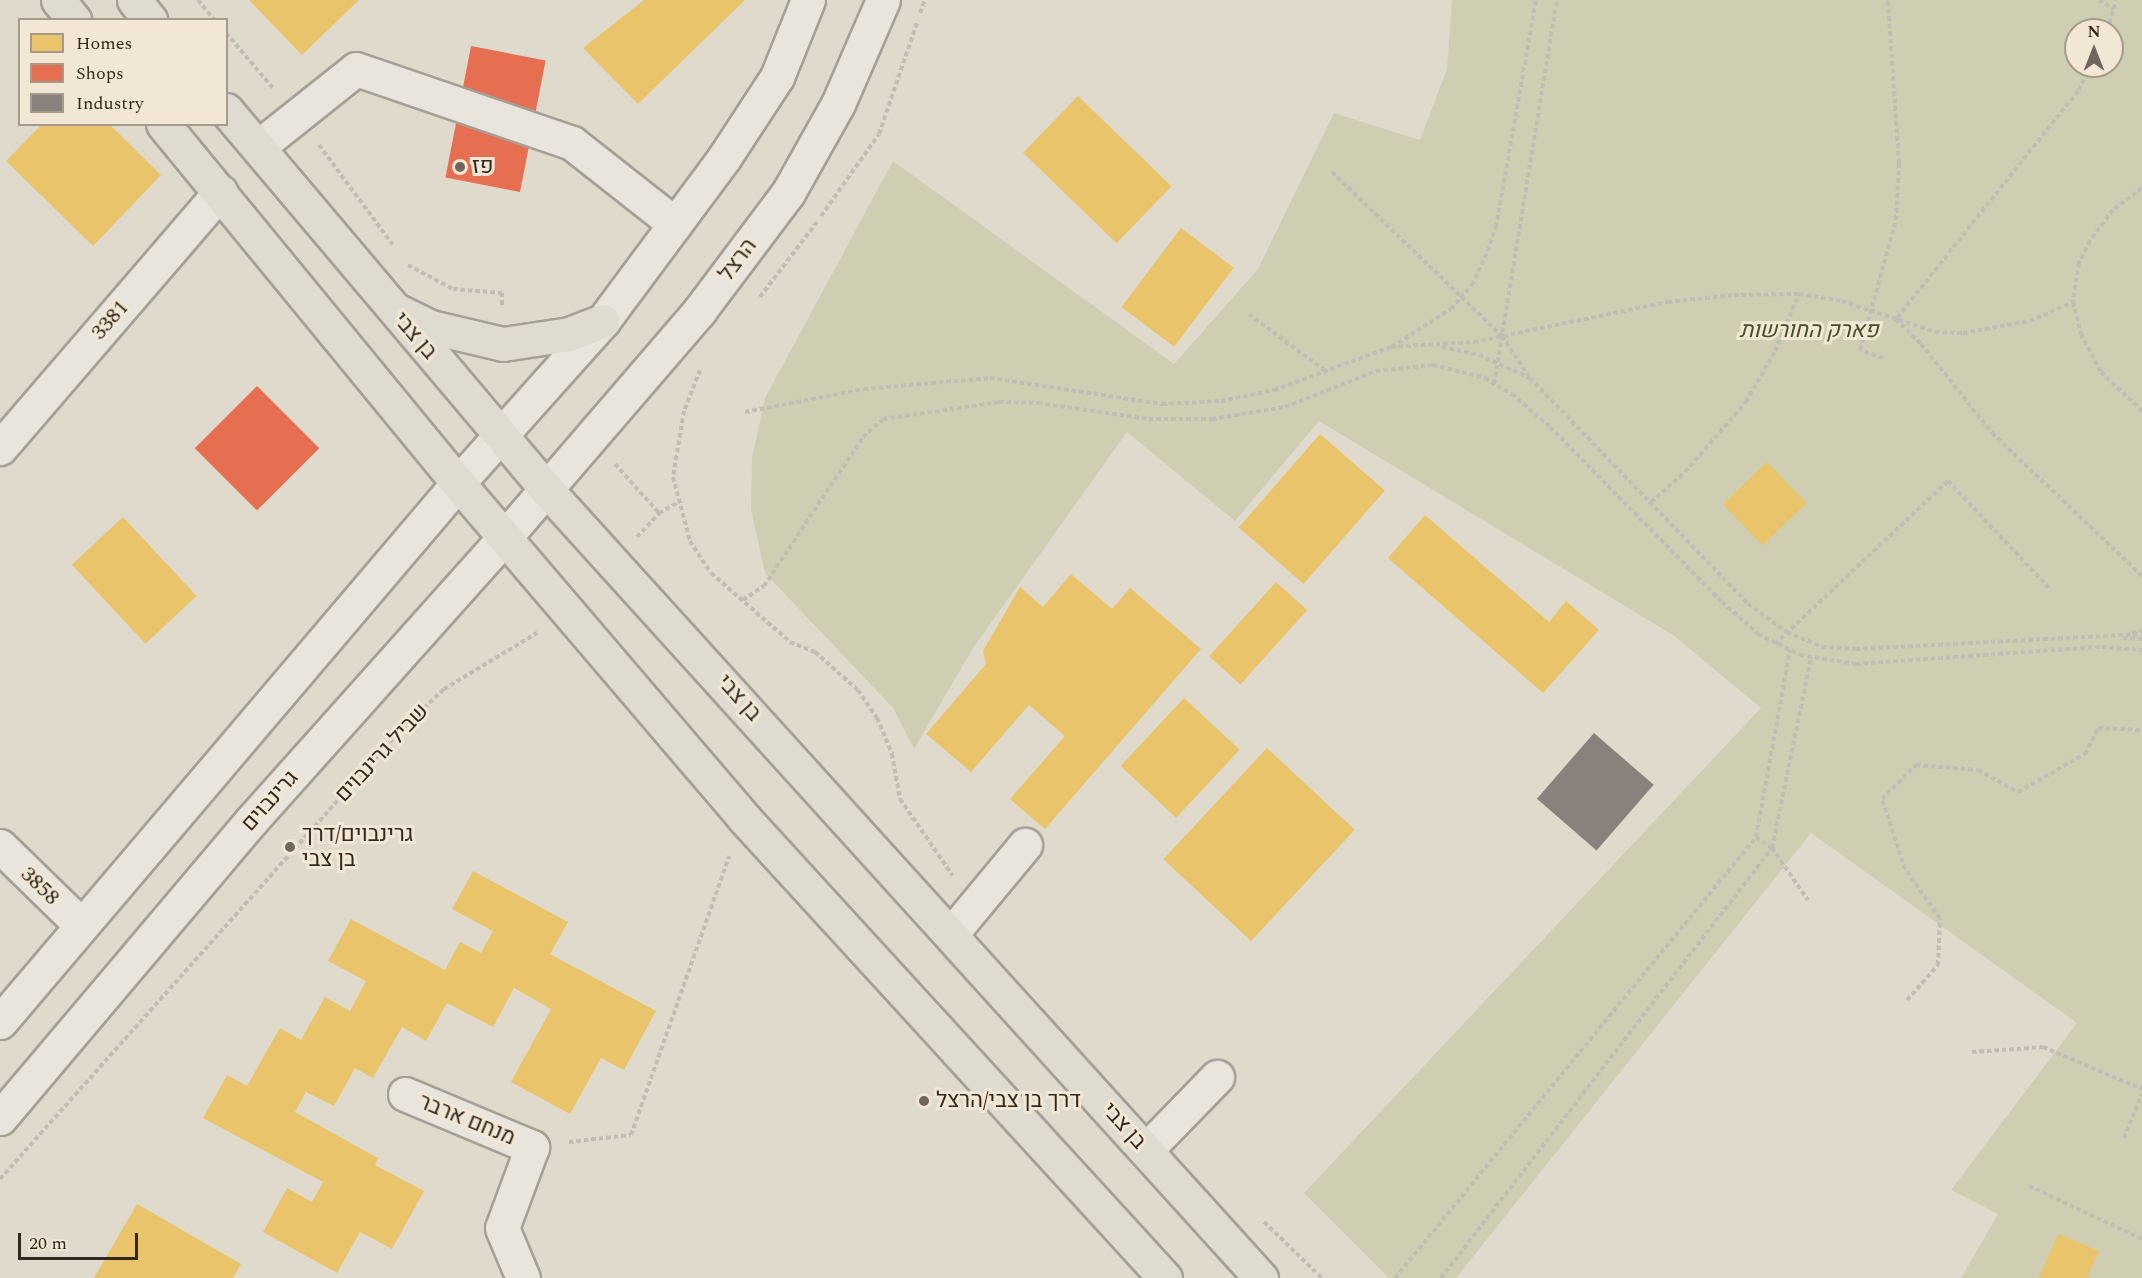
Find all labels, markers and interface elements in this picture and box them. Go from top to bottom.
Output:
legend [18,18,228,126]
north arrow [2064,18,2124,78]
text: N [2087,20,2101,44]
text: Homes [76,30,132,57]
text: Shops [76,60,124,87]
text: Industry [76,90,144,117]
place label: פז [472,154,494,180]
marker: פז [453,160,467,174]
street label: הרצל [713,233,763,287]
street label: 3381 [86,295,134,345]
street label: בן צבי [387,307,443,365]
park label: פארק החורשות [1740,318,1878,344]
street label: בן צבי [711,669,767,727]
street label: שביל גרינבוים [330,698,434,808]
street label: גרינבוים [236,765,304,837]
place label: גרינבוים/דרך בן צבי [302,821,413,872]
marker: גרינבוים/דרך בן צבי [283,840,297,854]
street label: 3858 [15,861,65,911]
place label: דרך בן צבי/הרצל [936,1088,1081,1114]
street label: מנחם ארבר [415,1089,519,1151]
marker: דרך בן צבי/הרצל [917,1094,931,1108]
street label: בן צבי [1096,1097,1152,1155]
scale bar [21,1221,141,1259]
text: 20 m [29,1230,67,1257]

